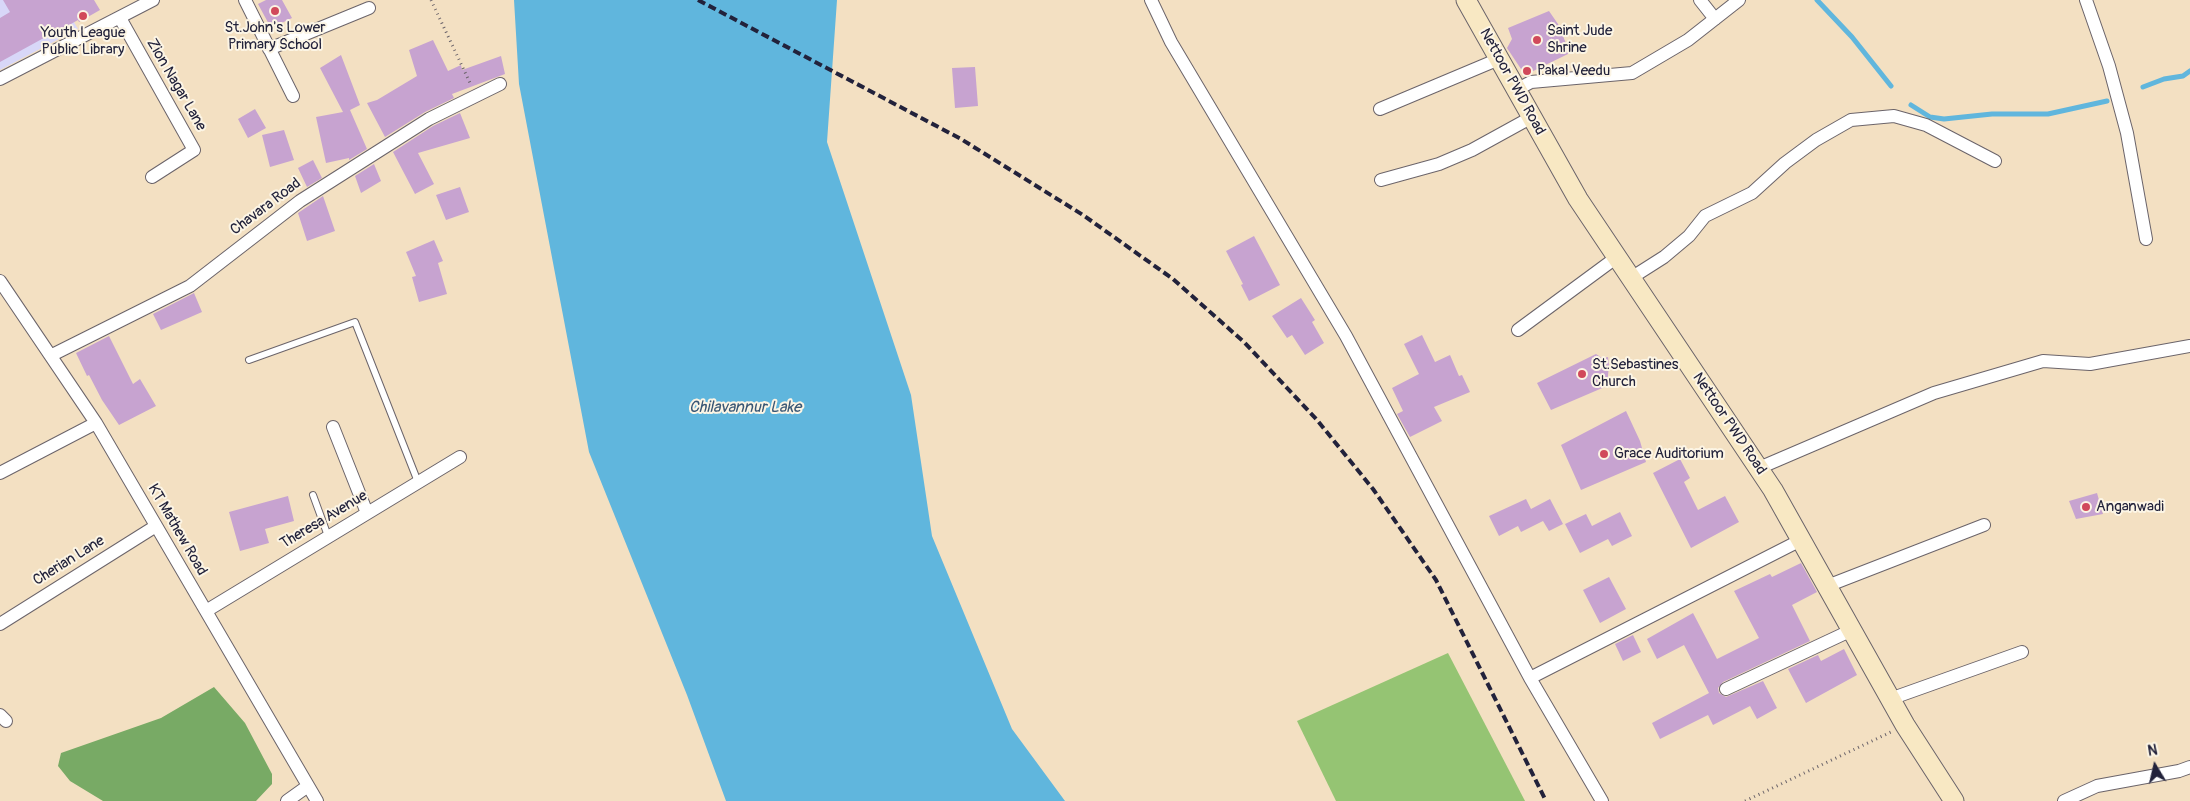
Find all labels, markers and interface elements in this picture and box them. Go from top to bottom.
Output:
marker: St.John's Lower Primary School [269,5,281,17]
marker: Youth League Public Library [77,10,89,22]
place label: St.John's Lower Primary School [224,19,326,54]
place label: Saint Jude Shrine [1547,22,1613,57]
place label: Youth League Public Library [41,24,125,59]
street label: Nettoor PWD Road [1475,26,1549,138]
marker: Saint Jude Shrine [1531,34,1543,46]
street label: Zion Nagar Lane [142,36,210,134]
place label: Pakal Veedu [1537,62,1610,80]
marker: Pakal Veedu [1521,65,1533,77]
street label: Chavara Road [227,175,305,239]
place label: St.Sebastines Church [1592,356,1678,391]
marker: St.Sebastines Church [1576,368,1588,380]
street label: Nettoor PWD Road [1688,370,1770,478]
water label: Chilavannur Lake [689,398,801,418]
place label: Grace Auditorium [1614,445,1724,463]
marker: Grace Auditorium [1598,448,1610,460]
street label: KT Mathew Road [143,481,211,579]
street label: Theresa Avenue [277,487,371,553]
place label: Anganwadi [2096,498,2164,516]
marker: Anganwadi [2080,501,2092,513]
street label: Cherian Lane [30,532,108,590]
north arrow [2130,741,2180,791]
text: N [2147,742,2159,760]

